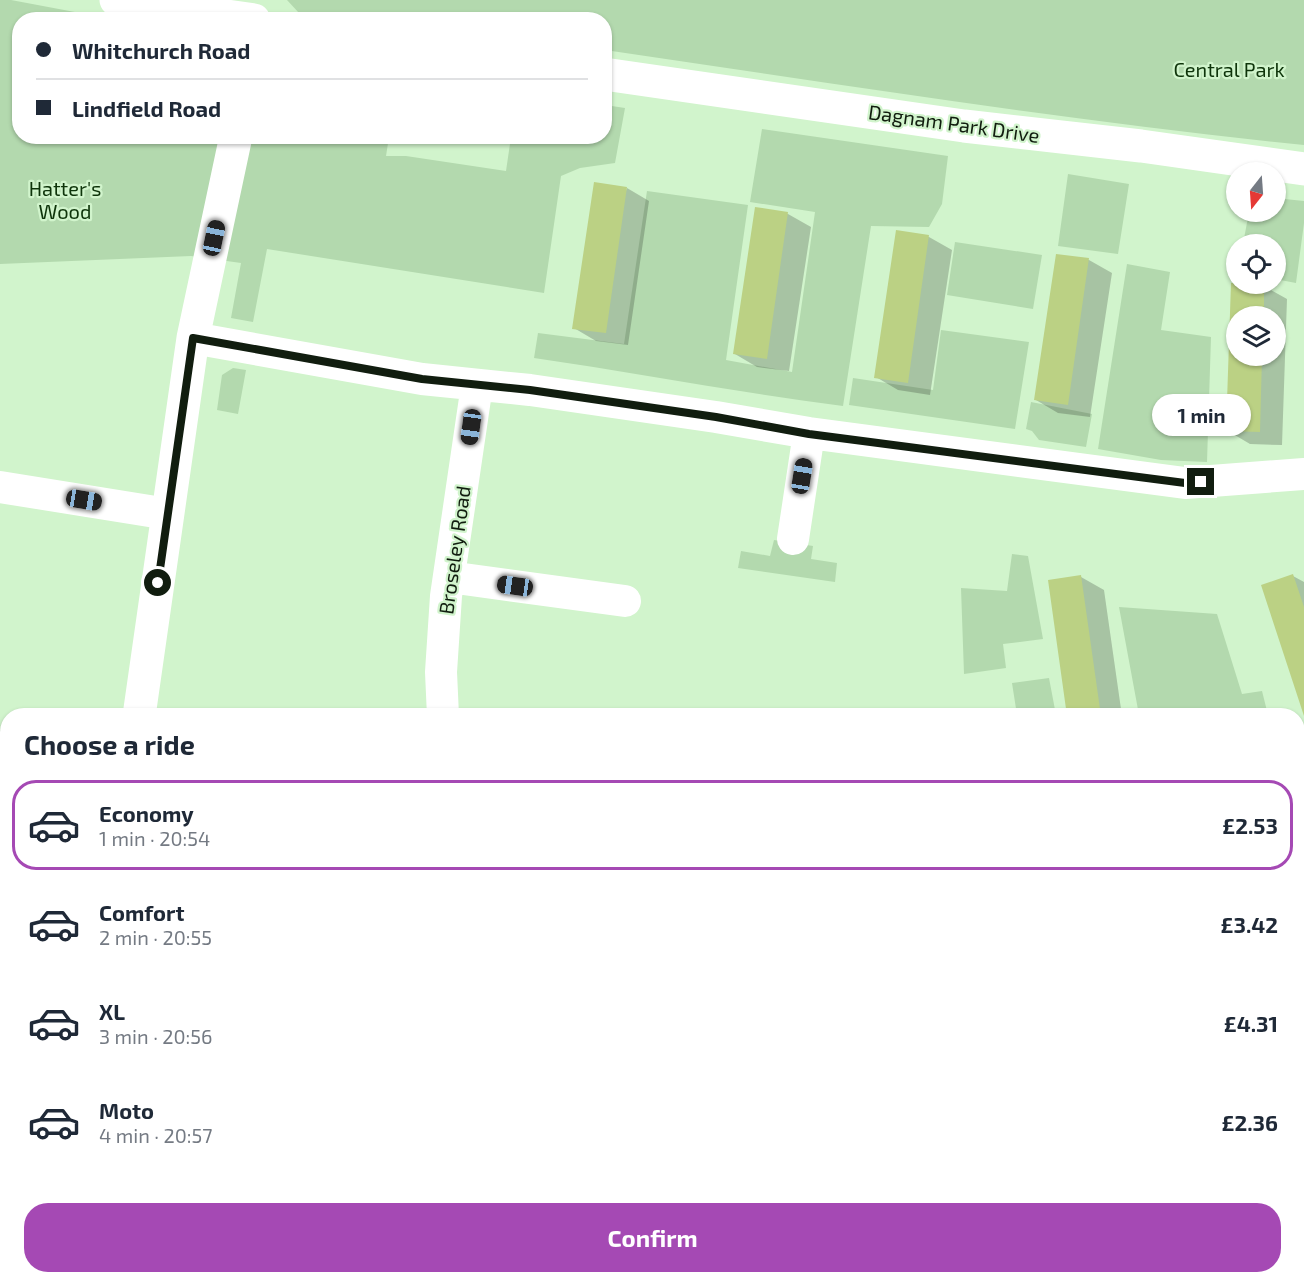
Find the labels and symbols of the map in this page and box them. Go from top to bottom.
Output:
park label: Central Park [1173,57,1285,81]
street label: Dagnam Park Drive [867,99,1041,147]
north arrow [1226,162,1286,222]
park label: Hatter's Wood [29,176,101,223]
car [201,219,227,257]
callout: 1 min [1152,395,1250,437]
car [460,408,482,446]
car [790,457,814,495]
route end [1187,468,1214,495]
street label: Broseley Road [433,484,475,616]
car [65,488,103,512]
route start [144,569,171,596]
car [496,575,534,597]

